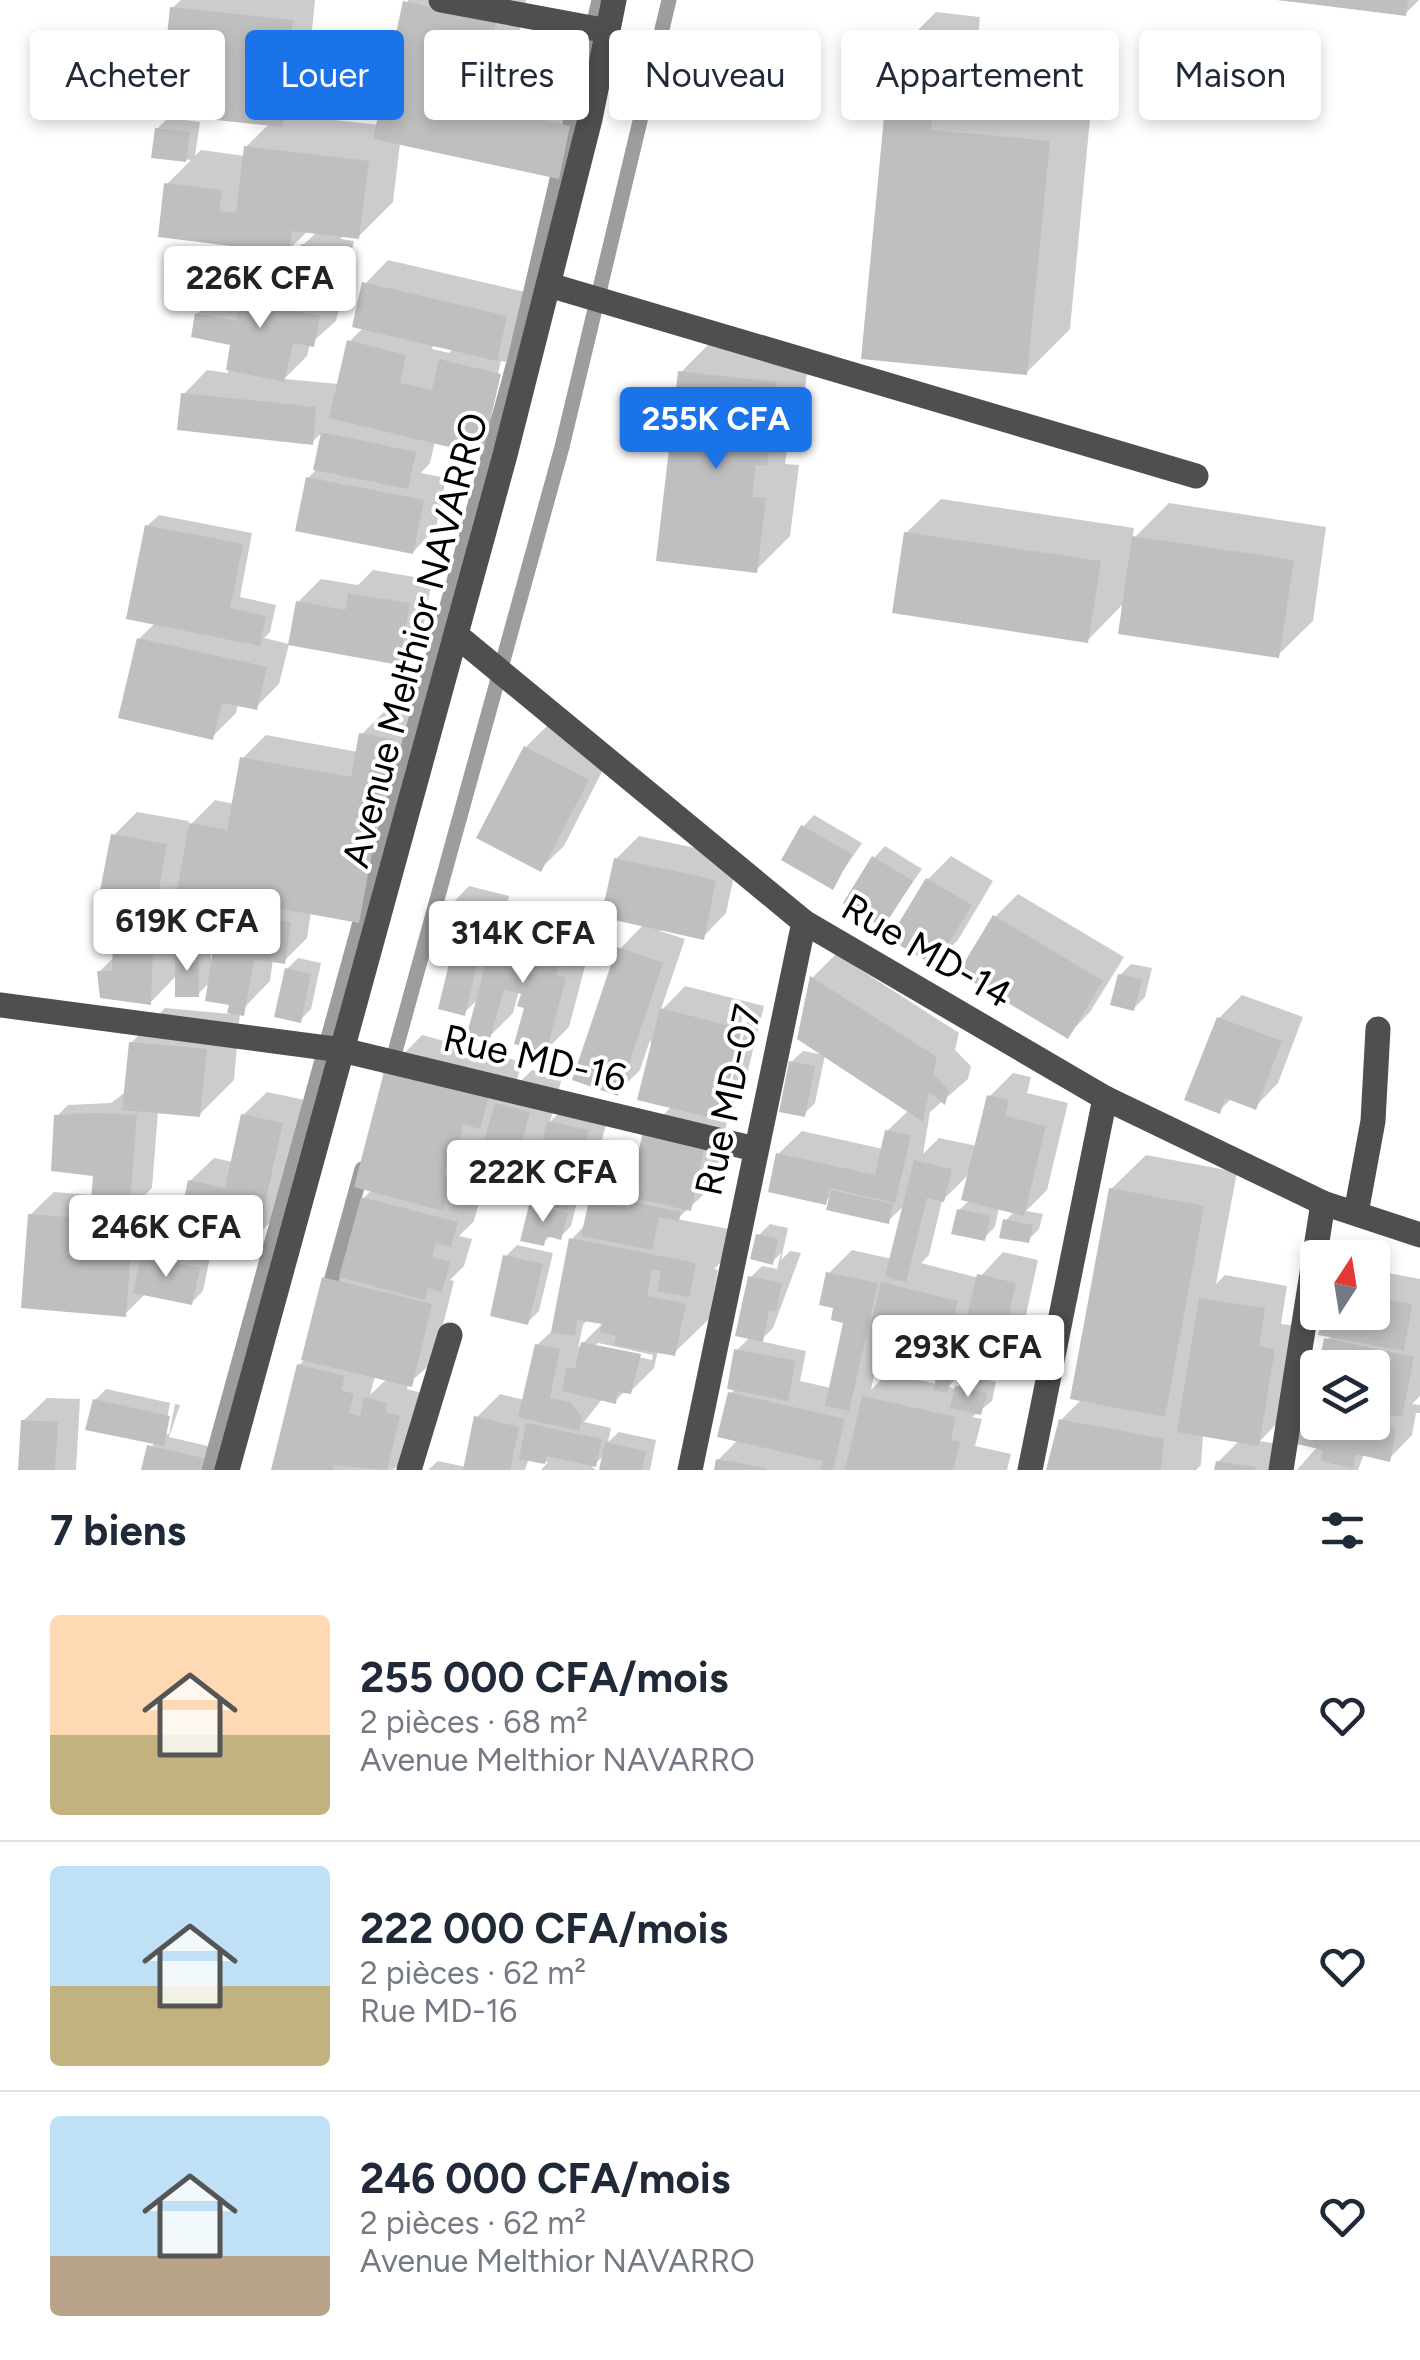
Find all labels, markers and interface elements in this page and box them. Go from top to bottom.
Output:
chip: Acheter [30,30,225,120]
chip: Louer [245,30,404,120]
chip: Filtres [424,30,589,120]
chip: Nouveau [609,30,821,120]
chip: Appartement [841,30,1119,120]
chip: Maison [1139,30,1321,120]
pin: 226K CFA [157,246,363,331]
text: 226K CFA [186,259,334,297]
pin: 255K CFA [613,387,819,472]
text: 255K CFA [642,400,790,438]
street label: Avenue Melthior NAVARRO [332,408,498,872]
street label: Rue MD-14 [834,884,1020,1018]
pin: 619K CFA [84,889,290,974]
pin: 314K CFA [420,901,626,986]
text: 619K CFA [115,902,259,940]
text: 314K CFA [451,914,595,952]
street label: Rue MD-07 [685,1000,771,1200]
street label: Rue MD-16 [439,1015,631,1101]
pin: 222K CFA [440,1140,646,1225]
text: 222K CFA [469,1153,617,1191]
pin: 246K CFA [63,1195,269,1280]
text: 246K CFA [91,1208,241,1246]
north arrow [1300,1240,1390,1330]
map controls [1300,1240,1390,1440]
pin: 293K CFA [865,1315,1071,1400]
text: 293K CFA [894,1328,1042,1366]
button: layers [1300,1350,1390,1440]
icon: filters [1315,1503,1370,1558]
text: 7 biens [50,1505,186,1556]
text: 255 000 CFA/mois [360,1652,728,1703]
icon: home [130,1655,250,1775]
icon: heart [1315,1688,1370,1743]
text: 2 pièces · 68 m² [360,1703,588,1741]
text: Avenue Melthior NAVARRO [360,1741,755,1779]
text: 222 000 CFA/mois [360,1903,728,1954]
icon: home [130,1906,250,2026]
icon: heart [1315,1939,1370,1994]
text: 2 pièces · 62 m² [360,1954,586,1992]
text: Rue MD-16 [360,1992,517,2030]
text: 246 000 CFA/mois [360,2153,730,2204]
icon: home [130,2156,250,2276]
icon: heart [1315,2189,1370,2244]
text: 2 pièces · 62 m² [360,2204,586,2242]
text: Avenue Melthior NAVARRO [360,2242,755,2280]

